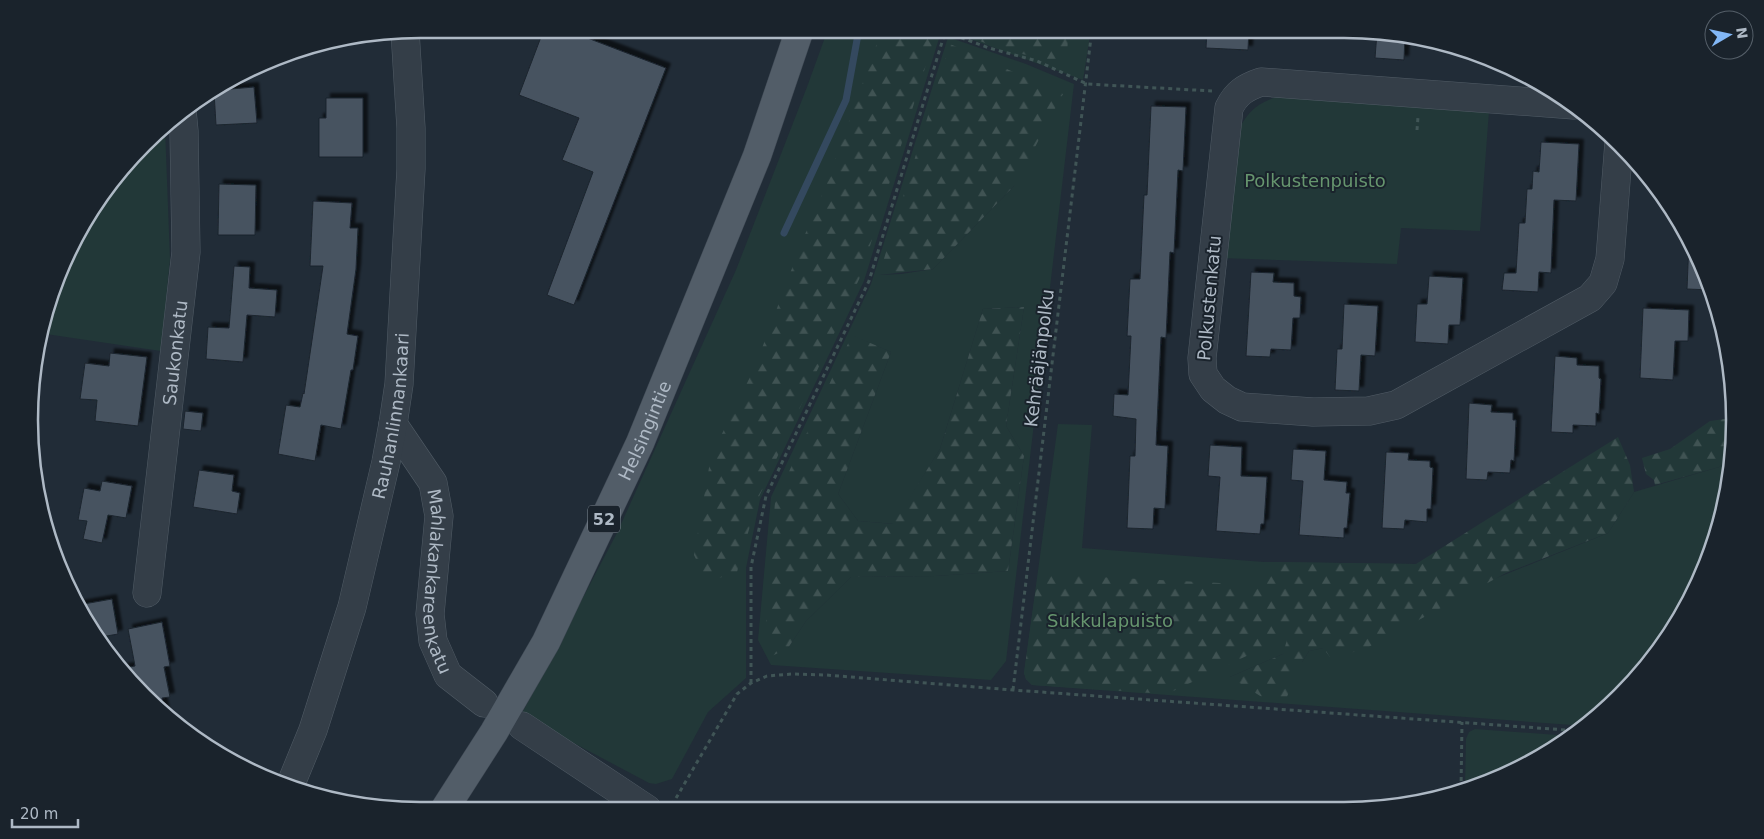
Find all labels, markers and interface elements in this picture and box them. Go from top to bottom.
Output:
north arrow [1704,10,1754,60]
text: N [1733,26,1751,40]
park label: Polkustenpuisto [1244,170,1386,191]
street label: Polkustenkatu [1193,234,1225,362]
street label: Kehrääjänpolku [1020,288,1058,428]
street label: Saukonkatu [158,299,191,406]
street label: Rauhanlinnankaari [367,332,412,501]
street label: Helsingintie [613,377,675,484]
street label: Mahlakankareenkatu [420,487,457,677]
road number: 52 [588,506,620,532]
park label: Sukkulapuisto [1047,610,1173,631]
scale bar [12,796,79,828]
text: 20 m [20,805,58,823]

